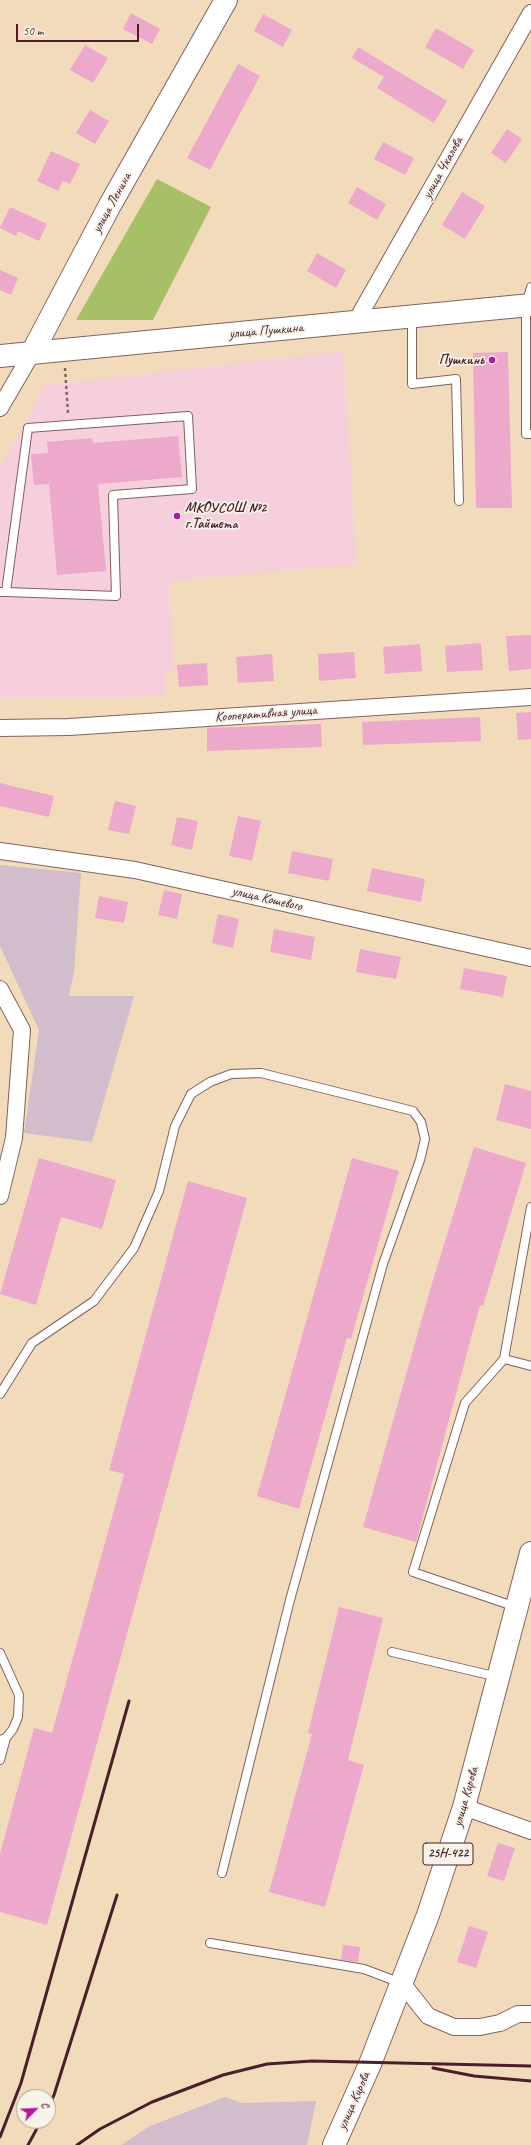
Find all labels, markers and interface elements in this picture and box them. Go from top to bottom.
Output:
scale bar [18,16,141,42]
text: 50 m [23,23,43,39]
street label: улица Чкалова [419,134,467,202]
street label: улица Ленина [89,170,135,236]
street label: улица Пушкина [228,319,304,343]
place label: Пушкинь [439,352,484,368]
marker: Пушкинь [487,355,497,365]
place label: МКОУСОШ №2 г.Тайшета [185,500,266,532]
marker: МКОУСОШ №2 г.Тайшета [172,511,182,521]
street label: Кооперативная улица [214,702,318,726]
street label: улица Кошевого [230,883,304,915]
street label: улица Кирова [449,1765,483,1829]
road number: 25Н-422 [423,1843,473,1865]
street label: улица Кирова [334,2069,374,2133]
north arrow [16,2089,56,2129]
text: С [39,2099,54,2110]

